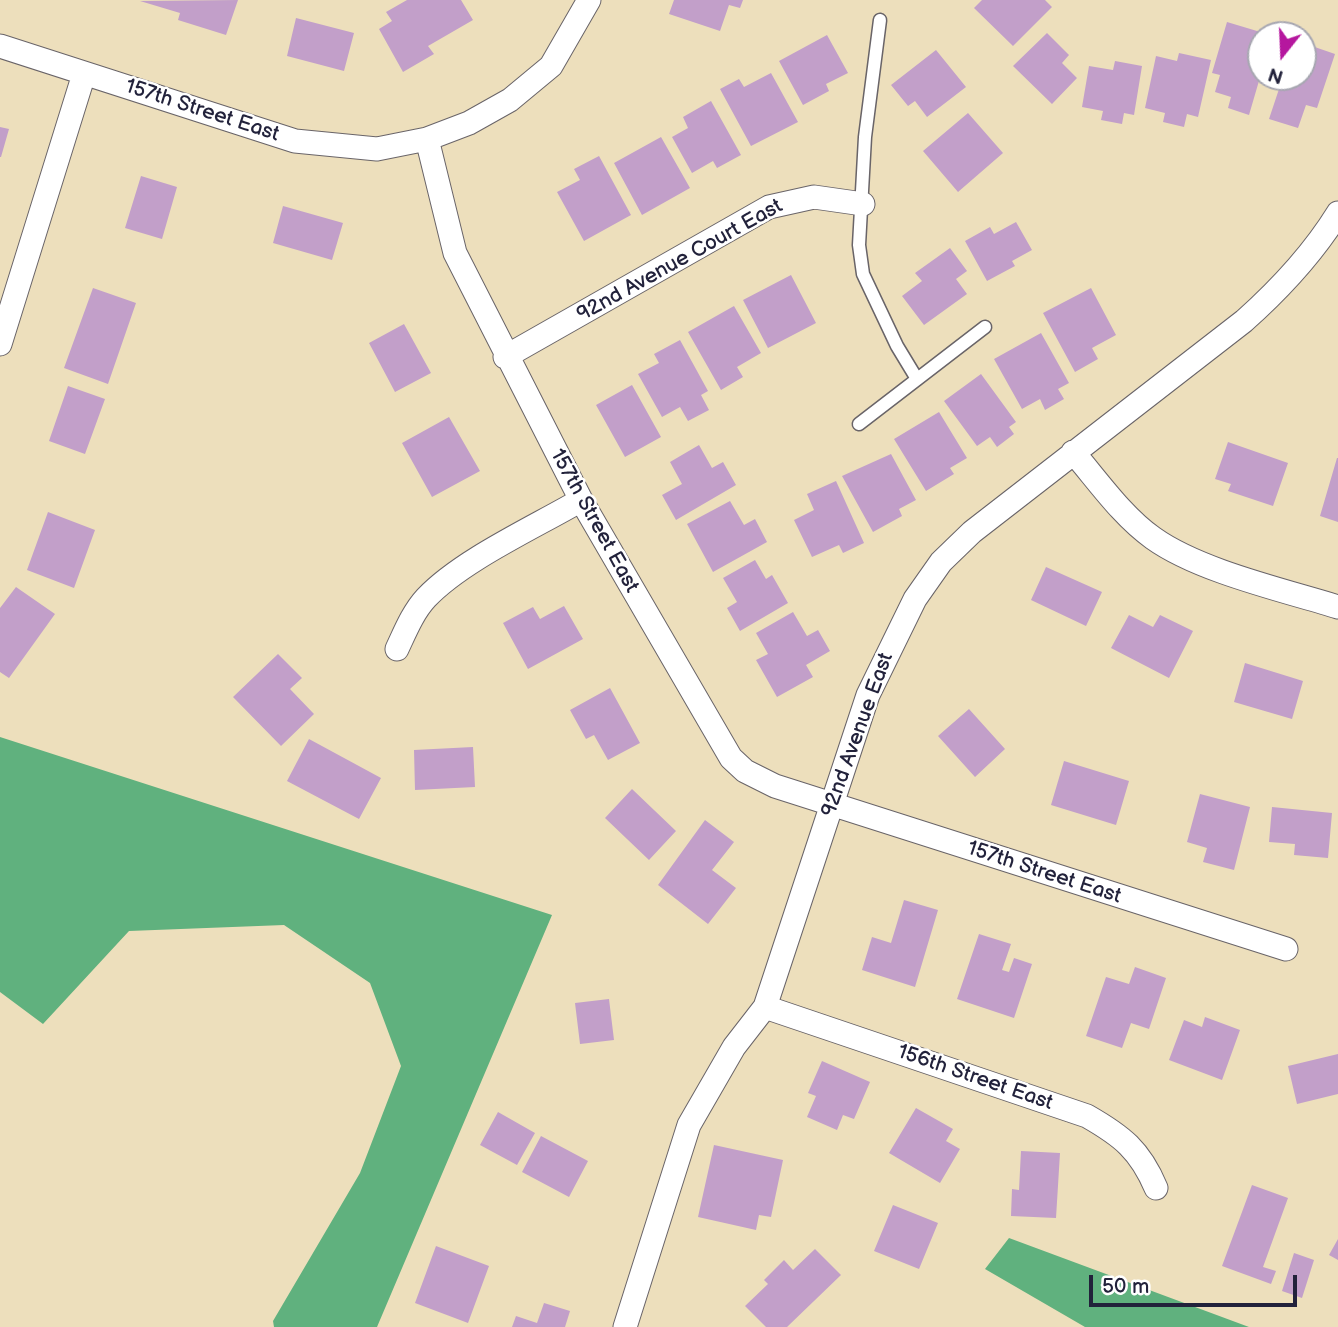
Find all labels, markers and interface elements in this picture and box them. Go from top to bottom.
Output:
north arrow [1247,21,1317,91]
text: N [1266,61,1286,88]
street label: 157th Street East [122,74,282,148]
street label: 92nd Avenue Court East [573,194,787,328]
street label: 157th Street East [544,445,644,597]
street label: 92nd Avenue East [817,650,899,820]
street label: 157th Street East [964,836,1124,910]
street label: 156th Street East [894,1040,1056,1116]
scale bar [1093,1260,1301,1304]
text: 50 m [1102,1274,1149,1299]

